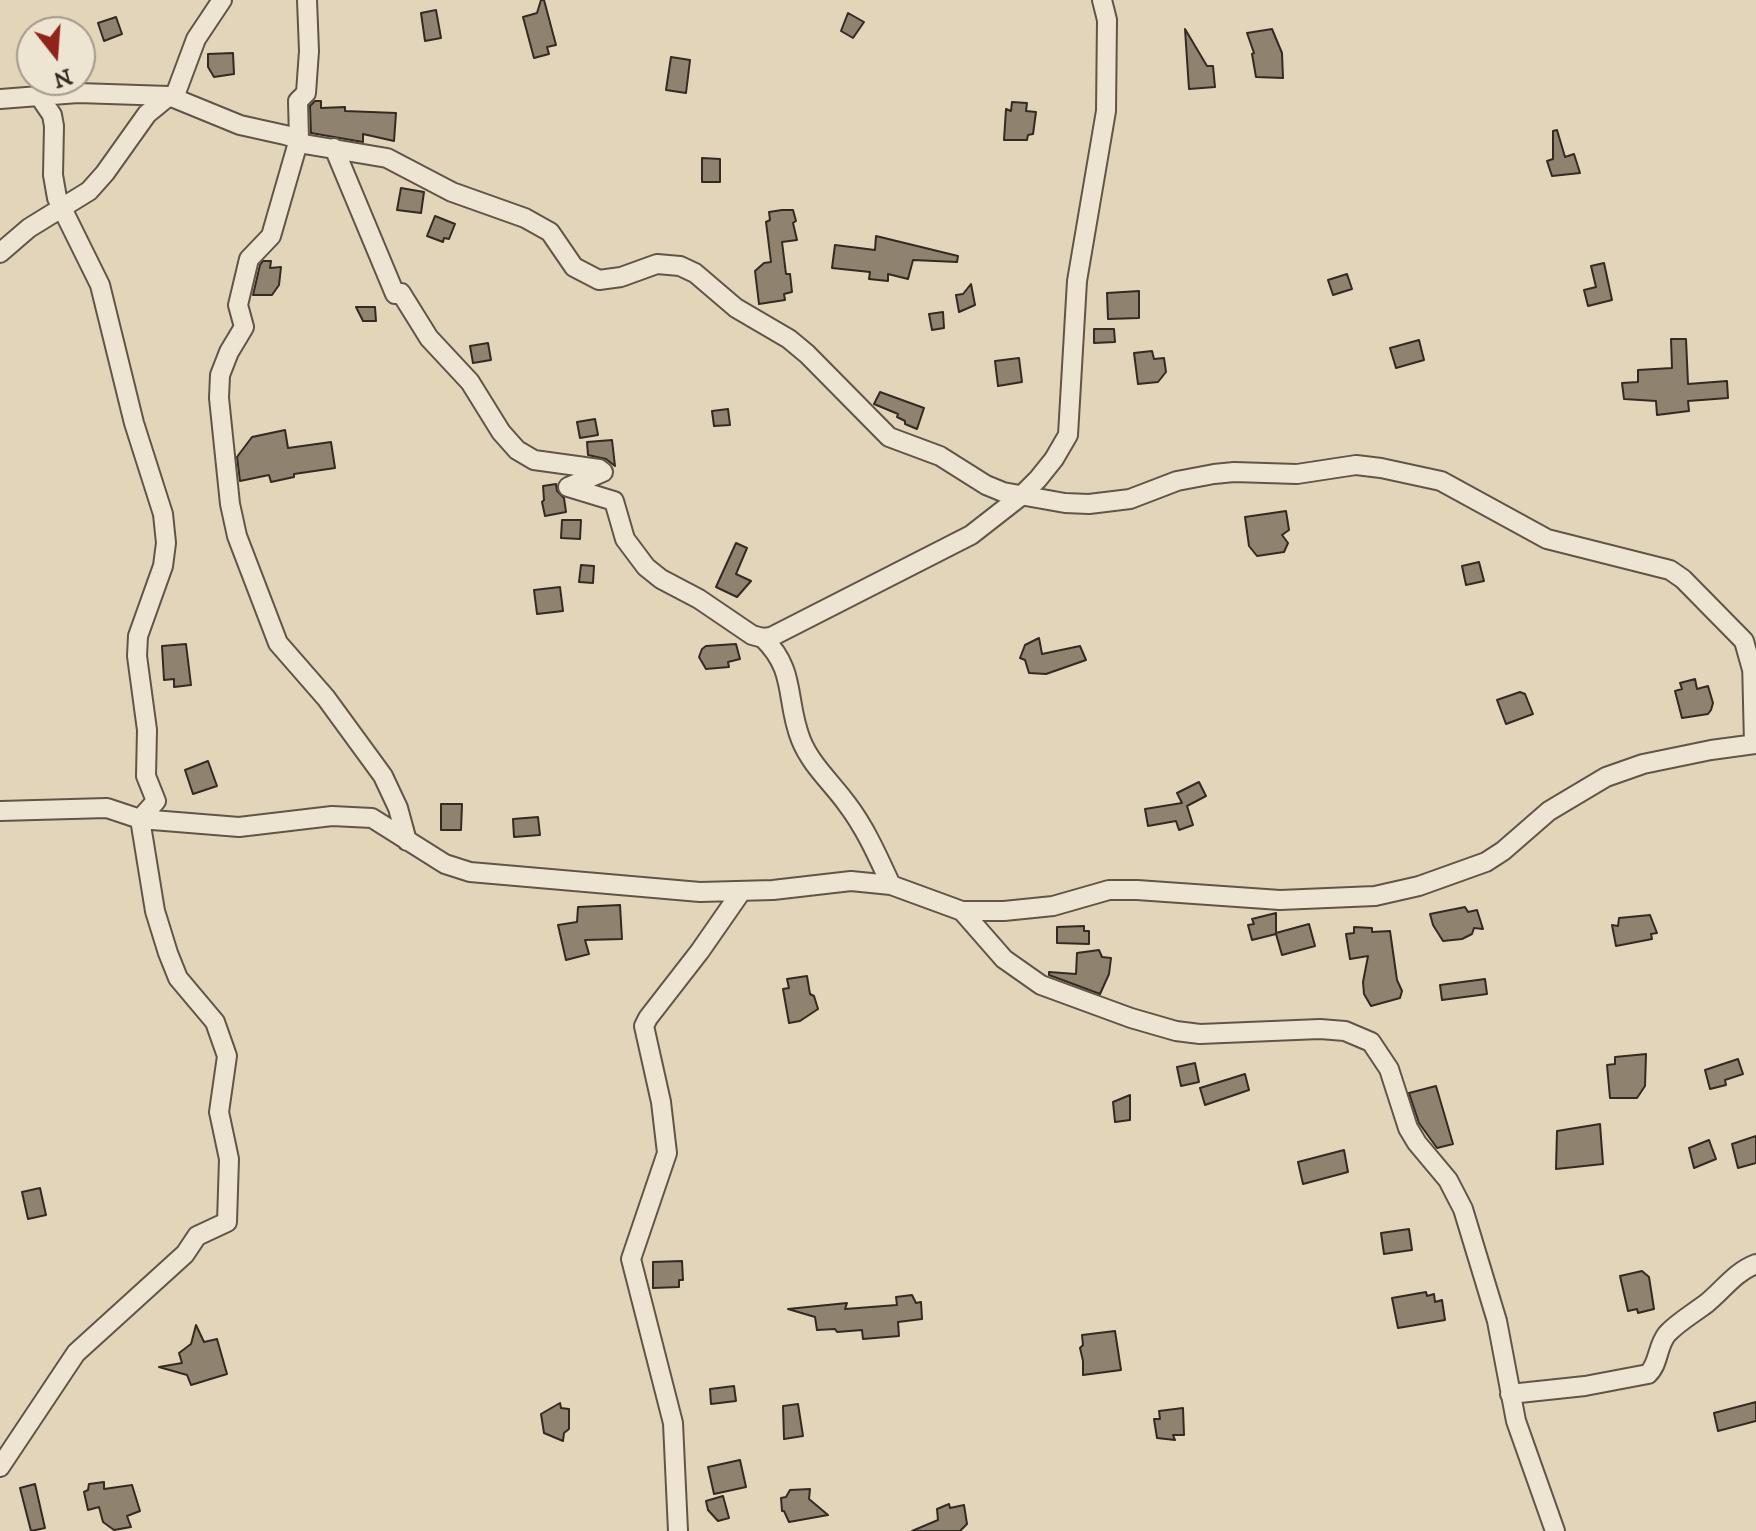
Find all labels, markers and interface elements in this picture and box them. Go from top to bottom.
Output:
north arrow [16,16,96,96]
text: N [50,62,75,93]

